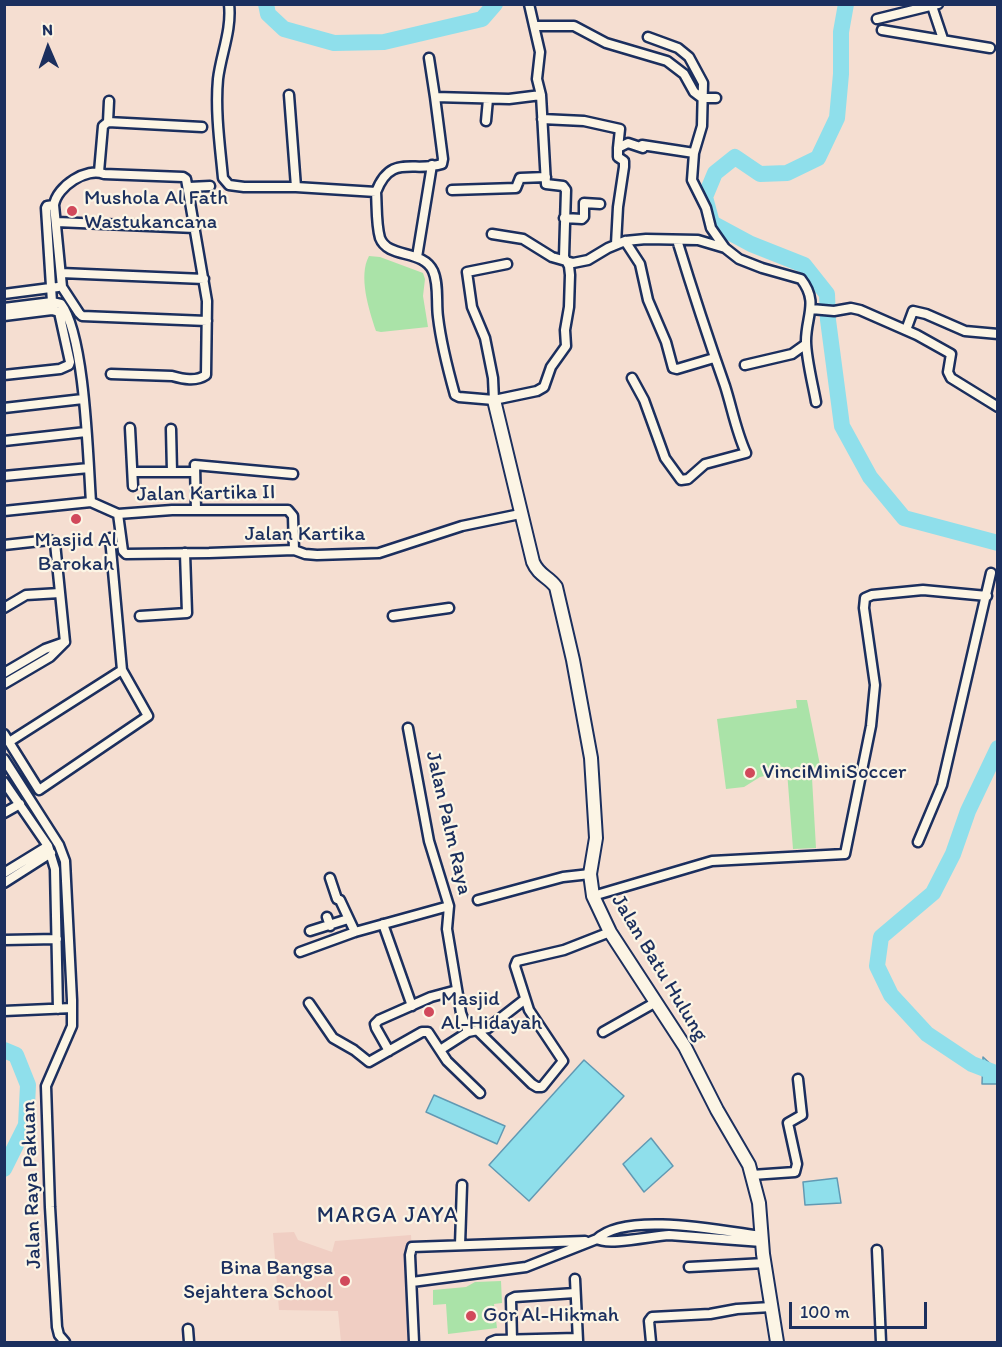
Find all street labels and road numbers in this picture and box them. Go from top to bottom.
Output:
street label: Jalan Kartika II [136,480,276,508]
street label: Jalan Kartika [245,522,365,548]
street label: Jalan Palm Raya [419,749,477,897]
street label: Jalan Batu Hulung [605,890,713,1046]
street label: Jalan Raya Pakuan [16,1101,48,1269]

